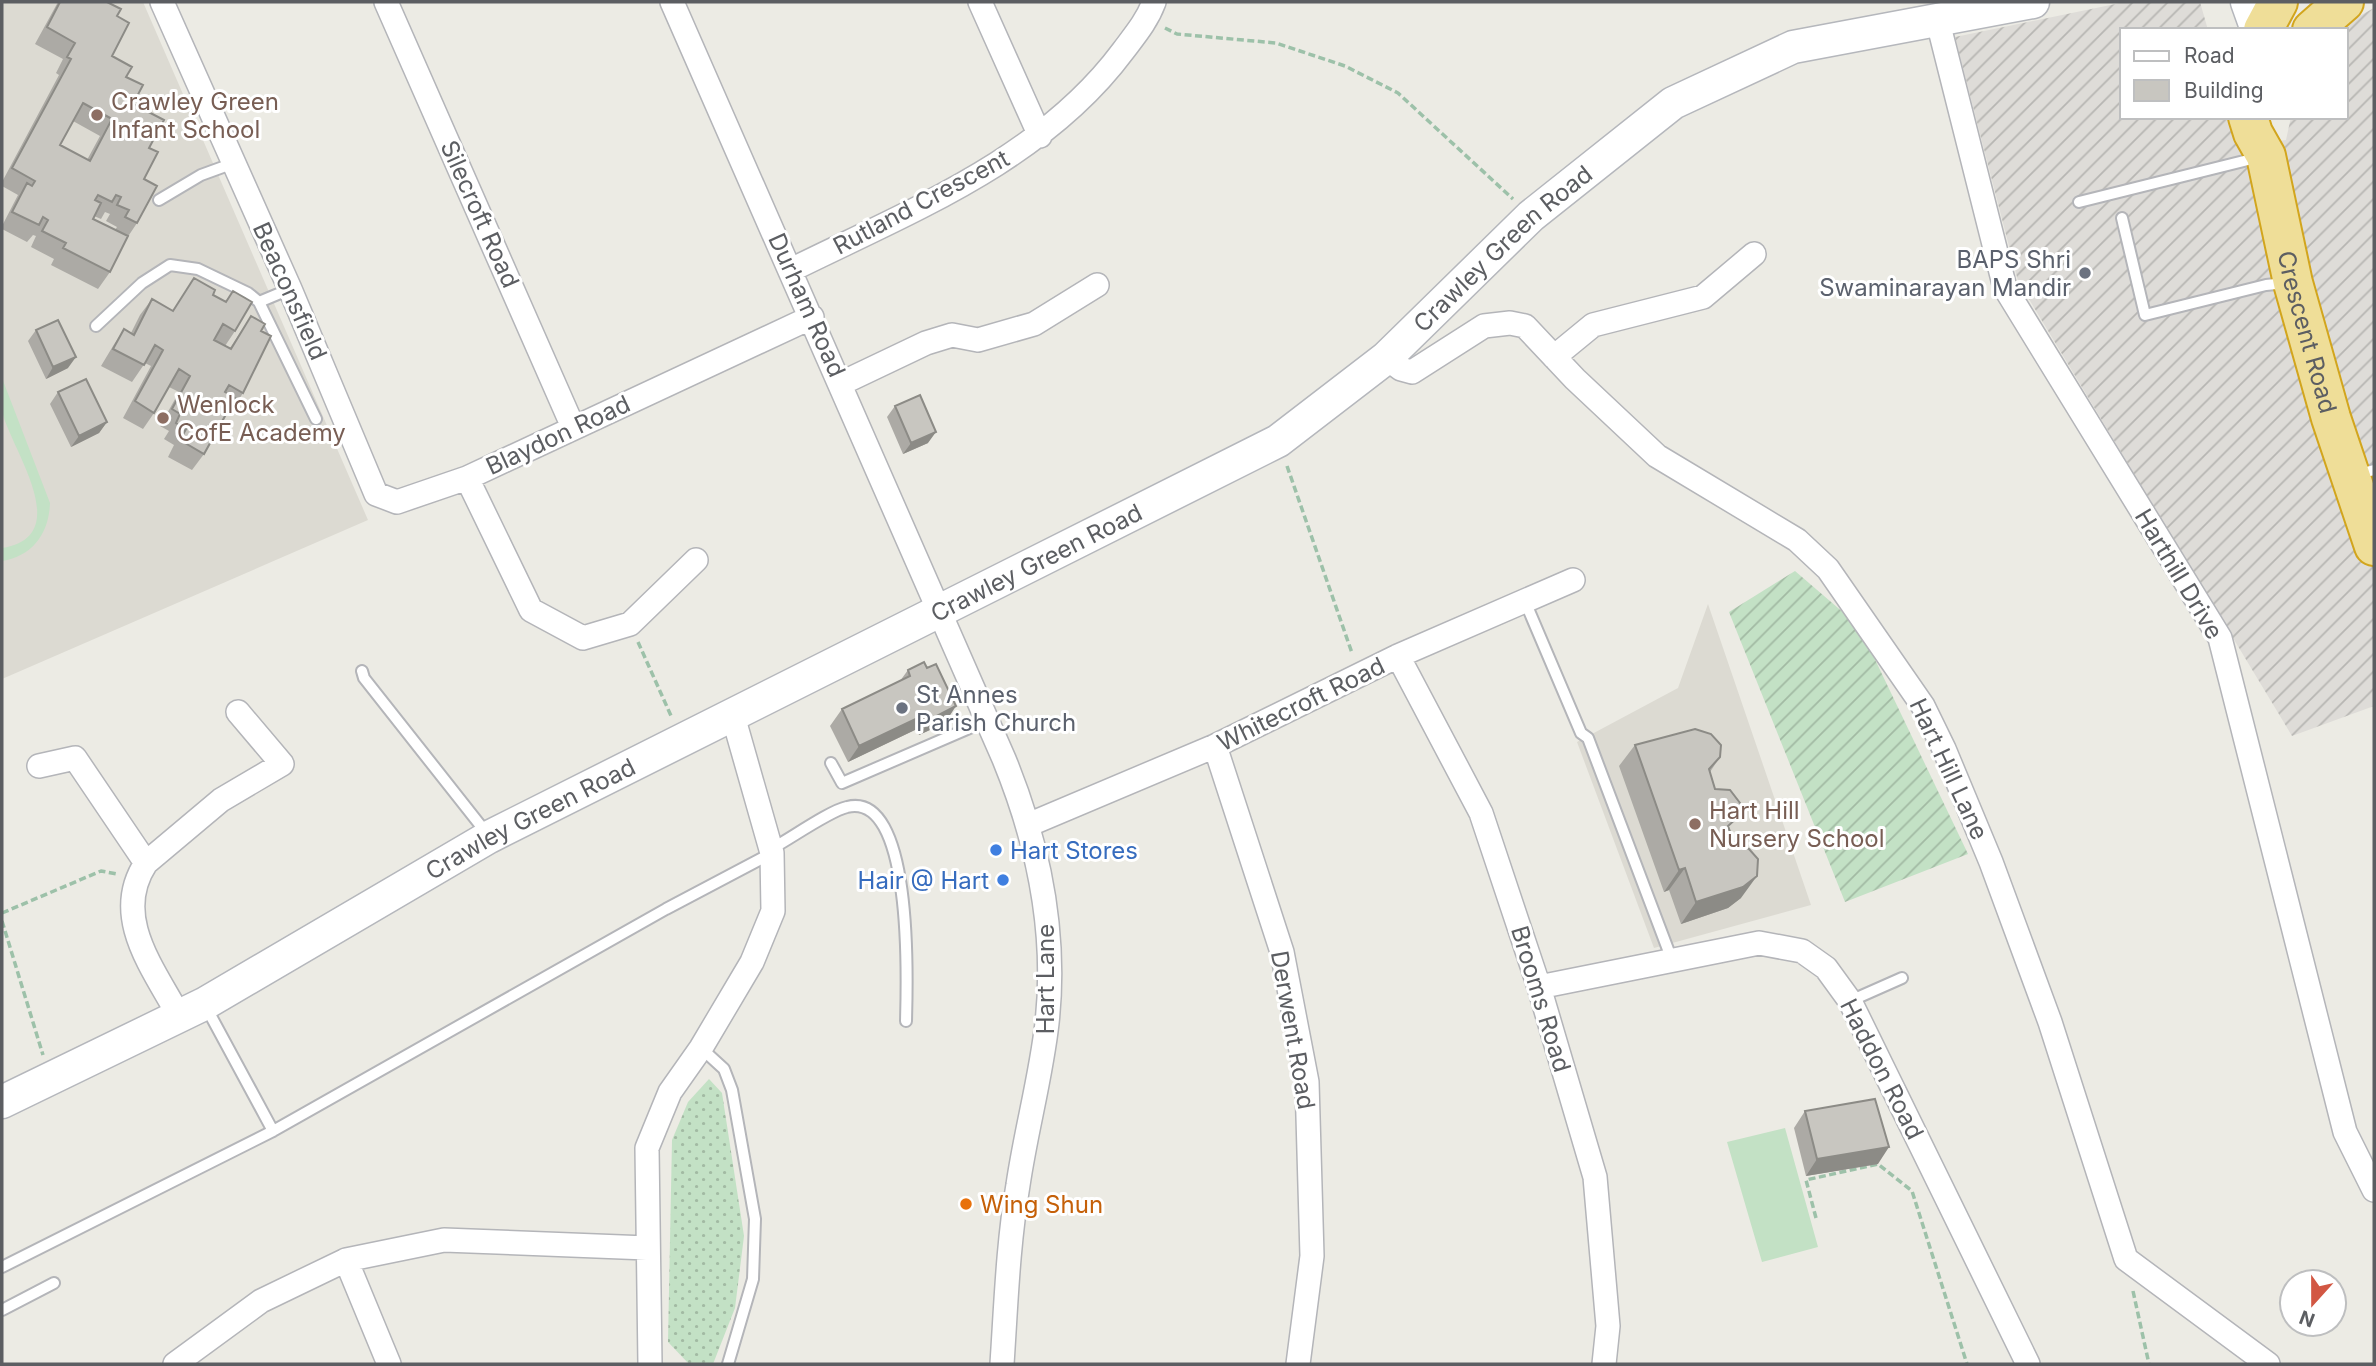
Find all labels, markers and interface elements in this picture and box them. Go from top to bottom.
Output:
legend [2120,28,2348,119]
text: Road [2184,43,2235,68]
text: Building [2184,78,2264,103]
place label: Crawley Green Infant School [111,87,279,144]
marker: Crawley Green Infant School [89,107,105,123]
street label: Silecroft Road [435,136,525,292]
street label: Rutland Crescent [828,143,1014,261]
street label: Crawley Green Road [1407,159,1598,338]
street label: Beaconsfield [247,218,333,364]
street label: Durham Road [762,229,852,381]
place label: BAPS Shri Swaminarayan Mandir [1819,245,2071,302]
street label: Crescent Road [2272,248,2343,417]
marker: BAPS Shri Swaminarayan Mandir [2077,265,2093,281]
street label: Blaydon Road [481,389,635,481]
place label: Wenlock CofE Academy [177,390,346,447]
marker: Wenlock CofE Academy [155,410,171,426]
street label: Crawley Green Road [926,497,1147,628]
street label: Harthill Drive [2129,504,2229,644]
street label: Whitecroft Road [1213,651,1389,757]
place label: St Annes Parish Church [916,680,1076,737]
street label: Hart Hill Lane [1904,694,1994,844]
marker: St Annes Parish Church [894,700,910,716]
street label: Crawley Green Road [420,752,640,885]
place label: Hart Hill Nursery School [1709,796,1885,853]
marker: Hart Hill Nursery School [1687,816,1703,832]
place label: Hart Stores [1010,836,1138,865]
marker: Hart Stores [988,842,1004,858]
place label: Hair @ Hart [858,866,989,895]
marker: Hair @ Hart [995,872,1011,888]
street label: Brooms Road [1505,922,1577,1076]
street label: Hart Lane [1031,924,1060,1034]
street label: Derwent Road [1265,948,1321,1112]
street label: Haddon Road [1834,994,1930,1144]
place label: Wing Shun [980,1190,1103,1219]
marker: Wing Shun [958,1196,974,1212]
north arrow [2278,1268,2348,1338]
text: N [2296,1305,2318,1332]

